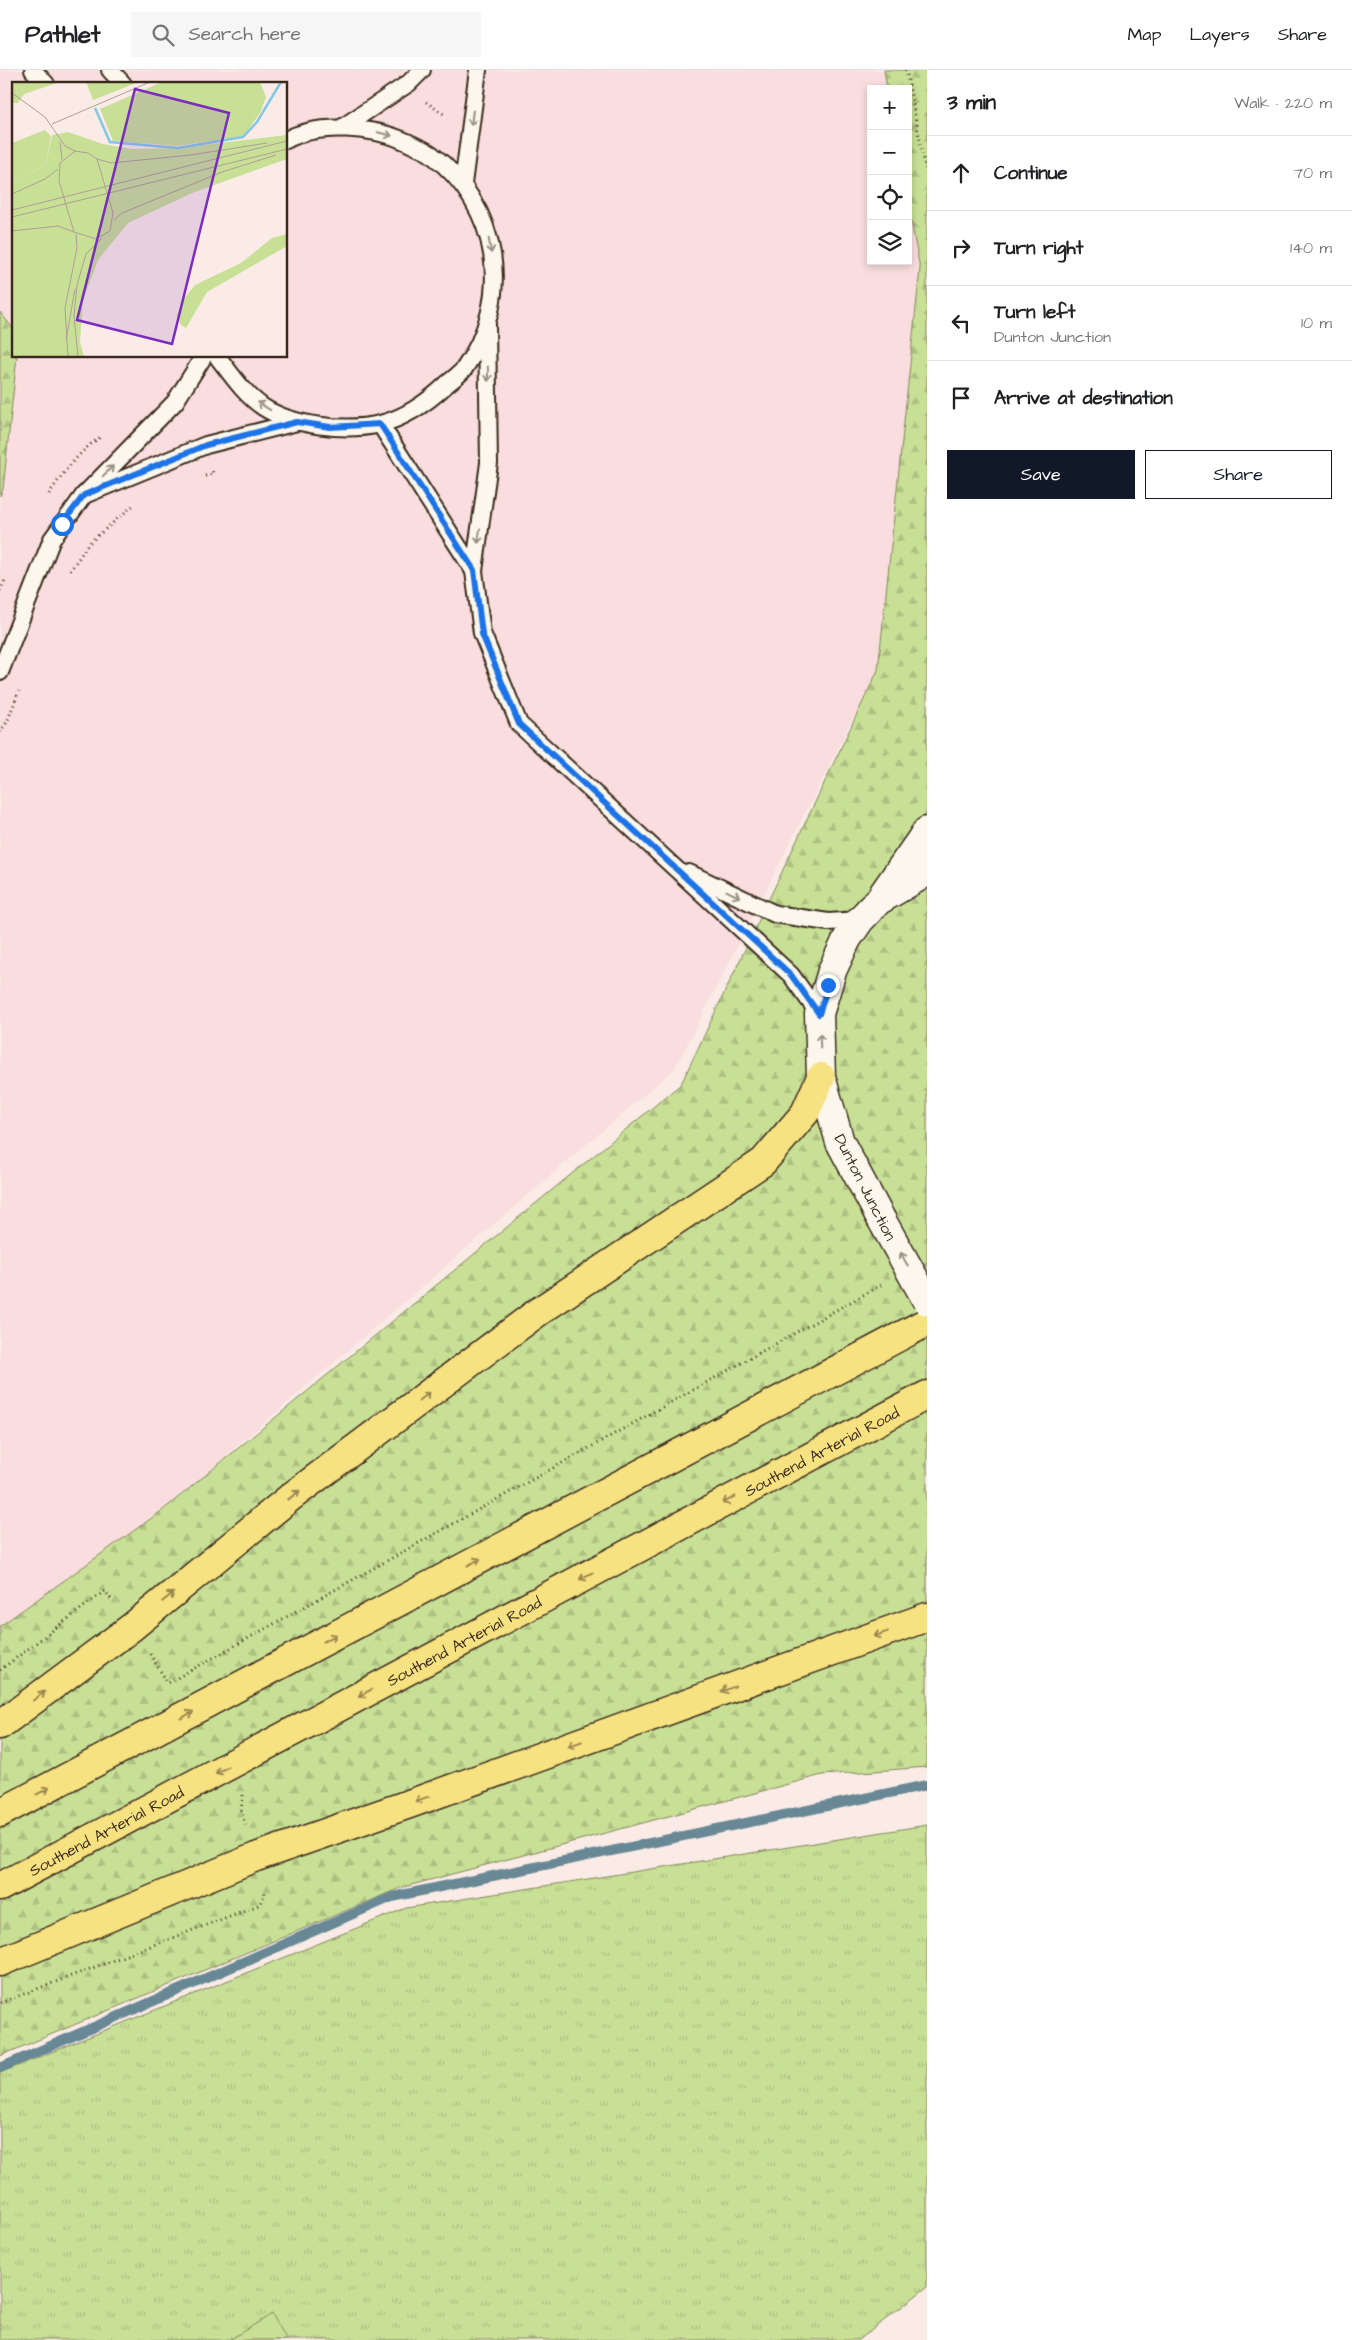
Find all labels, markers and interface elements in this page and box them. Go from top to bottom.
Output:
search box [131,12,481,57]
text: Pathlet [25,18,101,52]
icon: search [149,21,177,49]
text: Search here [189,21,301,48]
text: Map [1127,22,1161,47]
text: Layers [1189,22,1250,47]
text: Share [1278,22,1327,47]
inset map [12,82,288,358]
map controls [867,85,912,265]
button: + [867,85,912,130]
text: 3 min [947,88,996,117]
text: Walk · 220 m [1234,92,1332,114]
one-way arrow [467,110,477,126]
one-way arrow [377,130,393,139]
button: − [867,130,912,175]
icon: ahead [947,159,975,187]
text: Continue [994,160,1068,187]
text: 70 m [1293,162,1332,184]
button: locate [867,175,912,220]
button: layers [867,220,912,265]
icon: right [947,234,975,262]
text: Turn right [994,235,1083,262]
one-way arrow [485,237,495,253]
text: 140 m [1290,237,1332,259]
text: Turn left [994,299,1075,326]
icon: left [947,309,975,337]
text: 10 m [1301,312,1332,334]
text: Dunton Junction [994,326,1111,348]
one-way arrow [483,366,493,382]
icon: arrive [947,384,975,412]
text: Arrive at destination [994,385,1173,412]
one-way arrow [257,401,271,411]
button: Save [947,450,1135,499]
button: Share [1145,450,1332,499]
one-way arrow [102,464,114,477]
route start [51,513,74,536]
one-way arrow [474,527,484,543]
one-way arrow [725,890,740,899]
route end [817,974,840,997]
one-way arrow [815,1033,824,1049]
street label: Dunton Junction [829,1130,901,1245]
one-way arrow [898,1252,908,1267]
one-way arrow [417,1392,431,1402]
street label: Southend Arterial Road [741,1402,903,1502]
one-way arrow [287,1489,300,1500]
one-way arrow [722,1495,737,1505]
one-way arrow [466,1557,481,1566]
one-way arrow [579,1572,594,1581]
one-way arrow [161,1592,174,1603]
street label: Southend Arterial Road [383,1592,545,1692]
one-way arrow [874,1630,889,1639]
one-way arrow [322,1633,337,1642]
one-way arrow [721,1685,736,1694]
one-way arrow [358,1689,373,1698]
one-way arrow [32,1691,46,1701]
one-way arrow [179,1709,193,1719]
one-way arrow [568,1740,584,1749]
one-way arrow [215,1765,229,1775]
street label: Southend Arterial Road [25,1782,188,1882]
one-way arrow [35,1786,50,1795]
one-way arrow [415,1795,431,1804]

